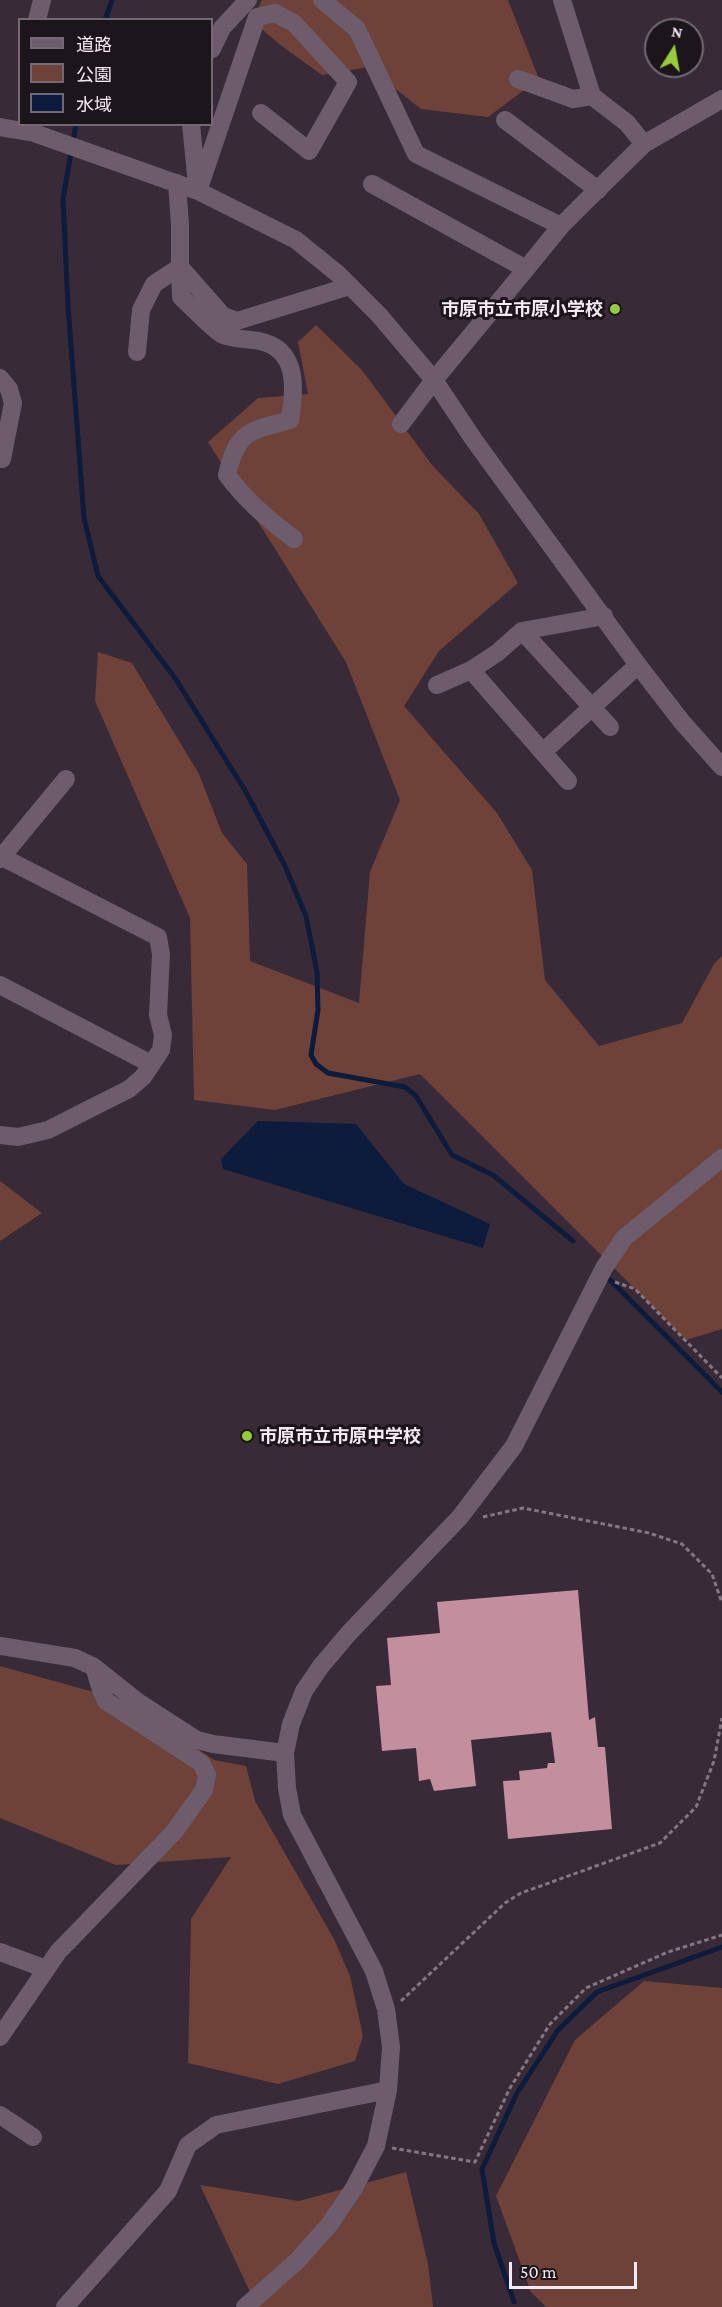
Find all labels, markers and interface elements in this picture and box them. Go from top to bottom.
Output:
legend [18,18,213,126]
north arrow [644,18,704,78]
text: N [670,22,684,41]
text: 道路 [76,35,112,55]
text: 公園 [76,65,112,85]
text: 水域 [76,95,112,115]
place label: 市原市立市原小学校 [441,298,603,320]
marker: 市原市立市原小学校 [608,302,622,316]
place label: 市原市立市原中学校 [259,1425,421,1447]
marker: 市原市立市原中学校 [240,1429,254,1443]
scale bar [512,2250,640,2288]
text: 50 m [520,2262,557,2282]

